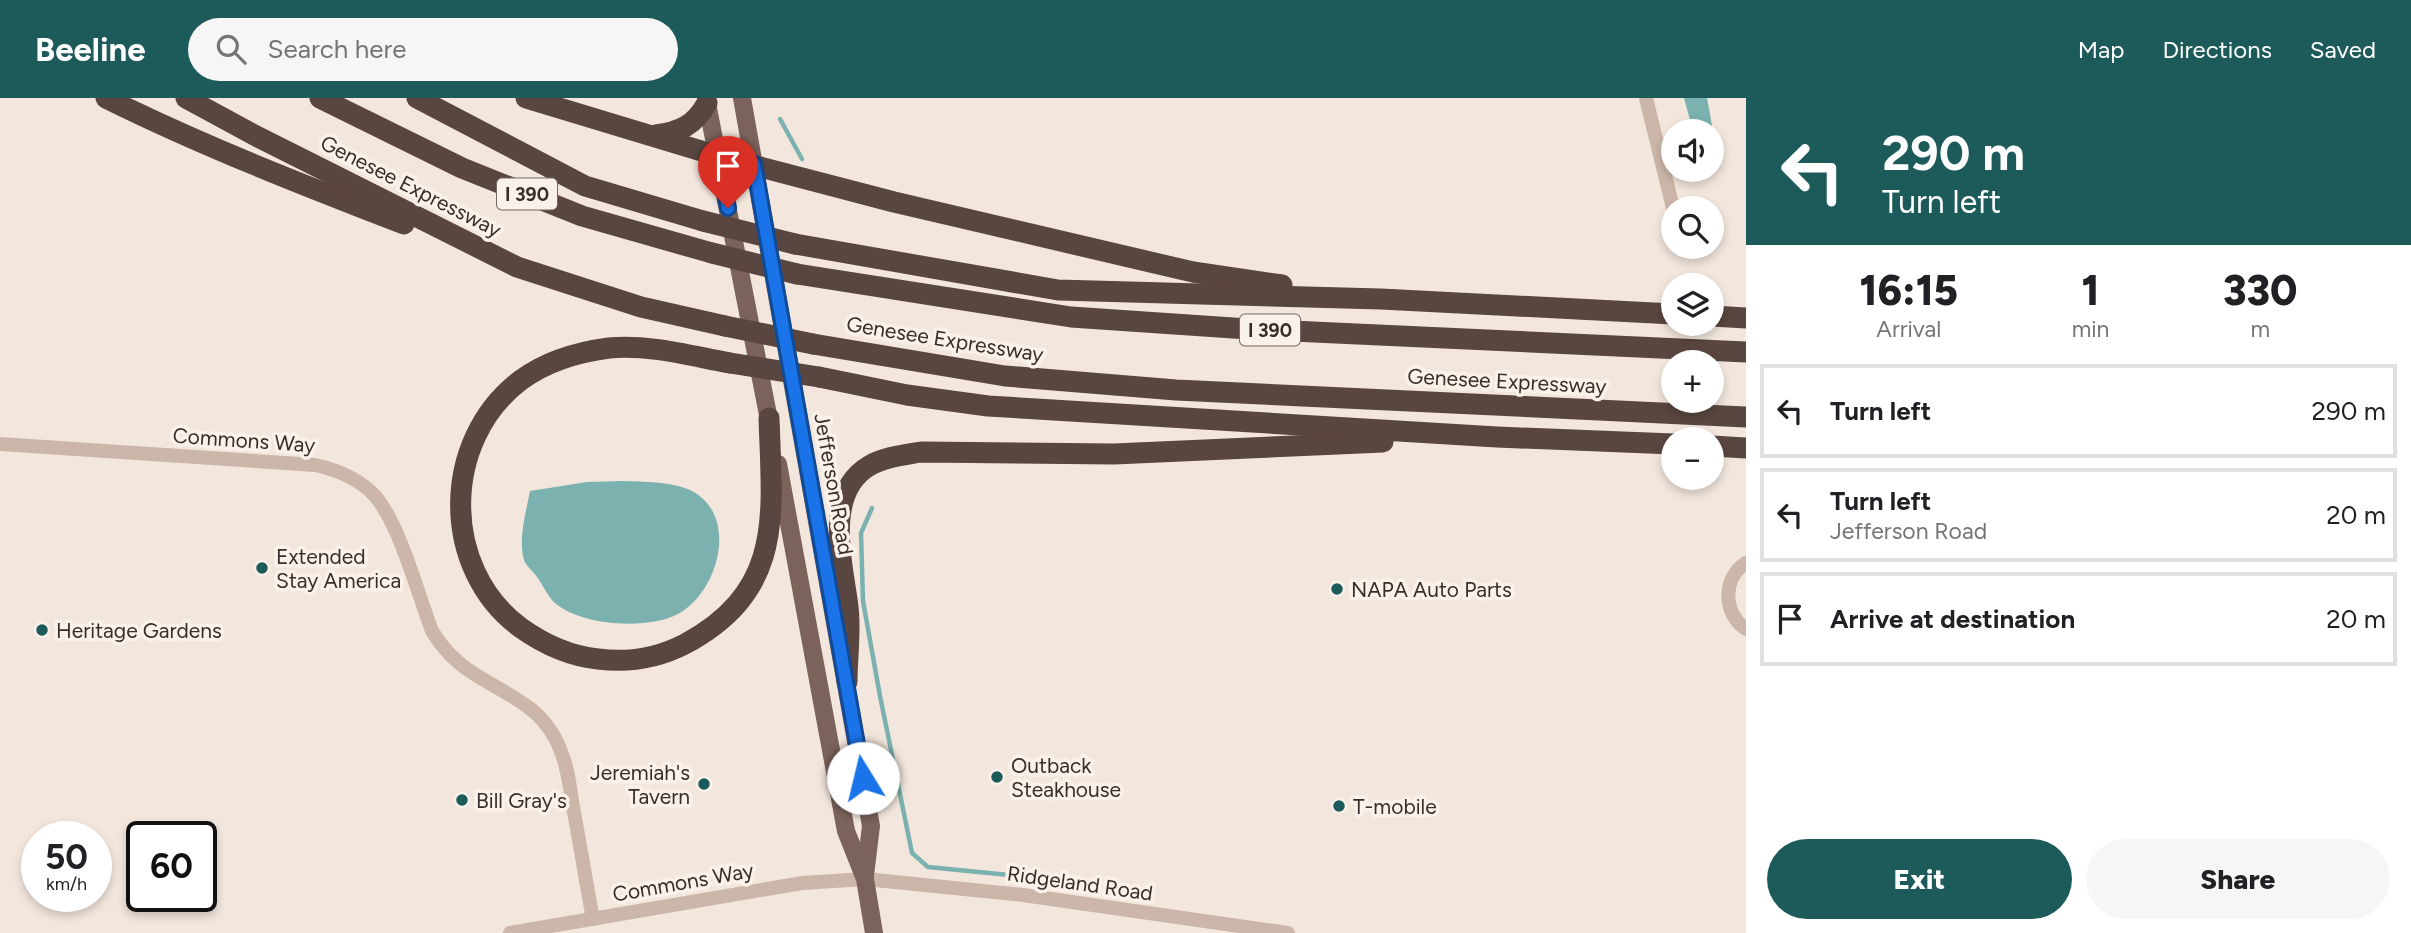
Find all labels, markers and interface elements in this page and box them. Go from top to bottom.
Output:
search box [188,18,678,81]
text: Beeline [35,30,146,69]
icon: search [212,30,250,68]
text: Search here [268,33,406,65]
text: Map [2078,35,2124,64]
text: Directions [2162,35,2272,64]
text: Saved [2310,35,2376,64]
map controls [1661,119,1724,490]
button: sound [1661,119,1724,182]
text: 290 m [1882,123,2025,182]
icon: left [1767,126,1858,217]
street label: Genesee Expressway [317,130,505,242]
pin [698,136,758,208]
icon: arrive [709,147,747,185]
road number: I 390 [497,178,557,209]
text: Turn left [1882,183,2001,221]
button: search [1661,196,1724,259]
text: 16:15 [1860,265,1958,316]
text: 1 [2082,265,2099,316]
text: 330 [2223,265,2297,316]
button: layers [1661,273,1724,336]
street label: Genesee Expressway [845,311,1045,367]
road number: I 390 [1240,314,1300,346]
text: Arrival [1876,315,1941,343]
text: min [2072,315,2109,343]
text: m [2250,315,2270,343]
button: + [1661,350,1724,413]
street label: Genesee Expressway [1407,363,1607,399]
icon: left [1771,392,1809,430]
text: Turn left [1830,395,1931,427]
text: 290 m [2312,395,2386,427]
street label: Jefferson Road [809,411,859,557]
street label: Commons Way [172,423,316,457]
button: − [1661,427,1724,490]
text: Turn left [1830,485,1931,517]
icon: left [1771,496,1809,534]
text: 20 m [2326,499,2386,531]
text: Jefferson Road [1830,517,1987,545]
place label: Extended Stay America [276,544,401,593]
marker: Extended Stay America [254,560,270,576]
place label: NAPA Auto Parts [1351,577,1512,602]
marker: NAPA Auto Parts [1329,581,1345,597]
icon: arrive [1771,600,1809,638]
text: Arrive at destination [1830,603,2075,635]
text: 20 m [2326,603,2386,635]
place label: Heritage Gardens [56,618,222,643]
marker: Heritage Gardens [34,622,50,638]
position arrow [826,741,900,815]
place label: Outback Steakhouse [1011,753,1121,802]
place label: Jeremiah's Tavern [590,760,690,809]
marker: Outback Steakhouse [989,769,1005,785]
marker: Jeremiah's Tavern [696,776,712,792]
place label: Bill Gray's [476,788,567,813]
marker: Bill Gray's [454,792,470,808]
place label: T-mobile [1353,794,1437,819]
marker: T-mobile [1331,798,1347,814]
speed limit sign: 60 [126,821,217,912]
text: 50 [45,836,88,878]
button: Exit [1767,839,2072,919]
button: Share [2086,839,2390,919]
street label: Commons Way [610,857,756,907]
street label: Ridgeland Road [1005,860,1155,906]
text: km/h [46,873,87,895]

